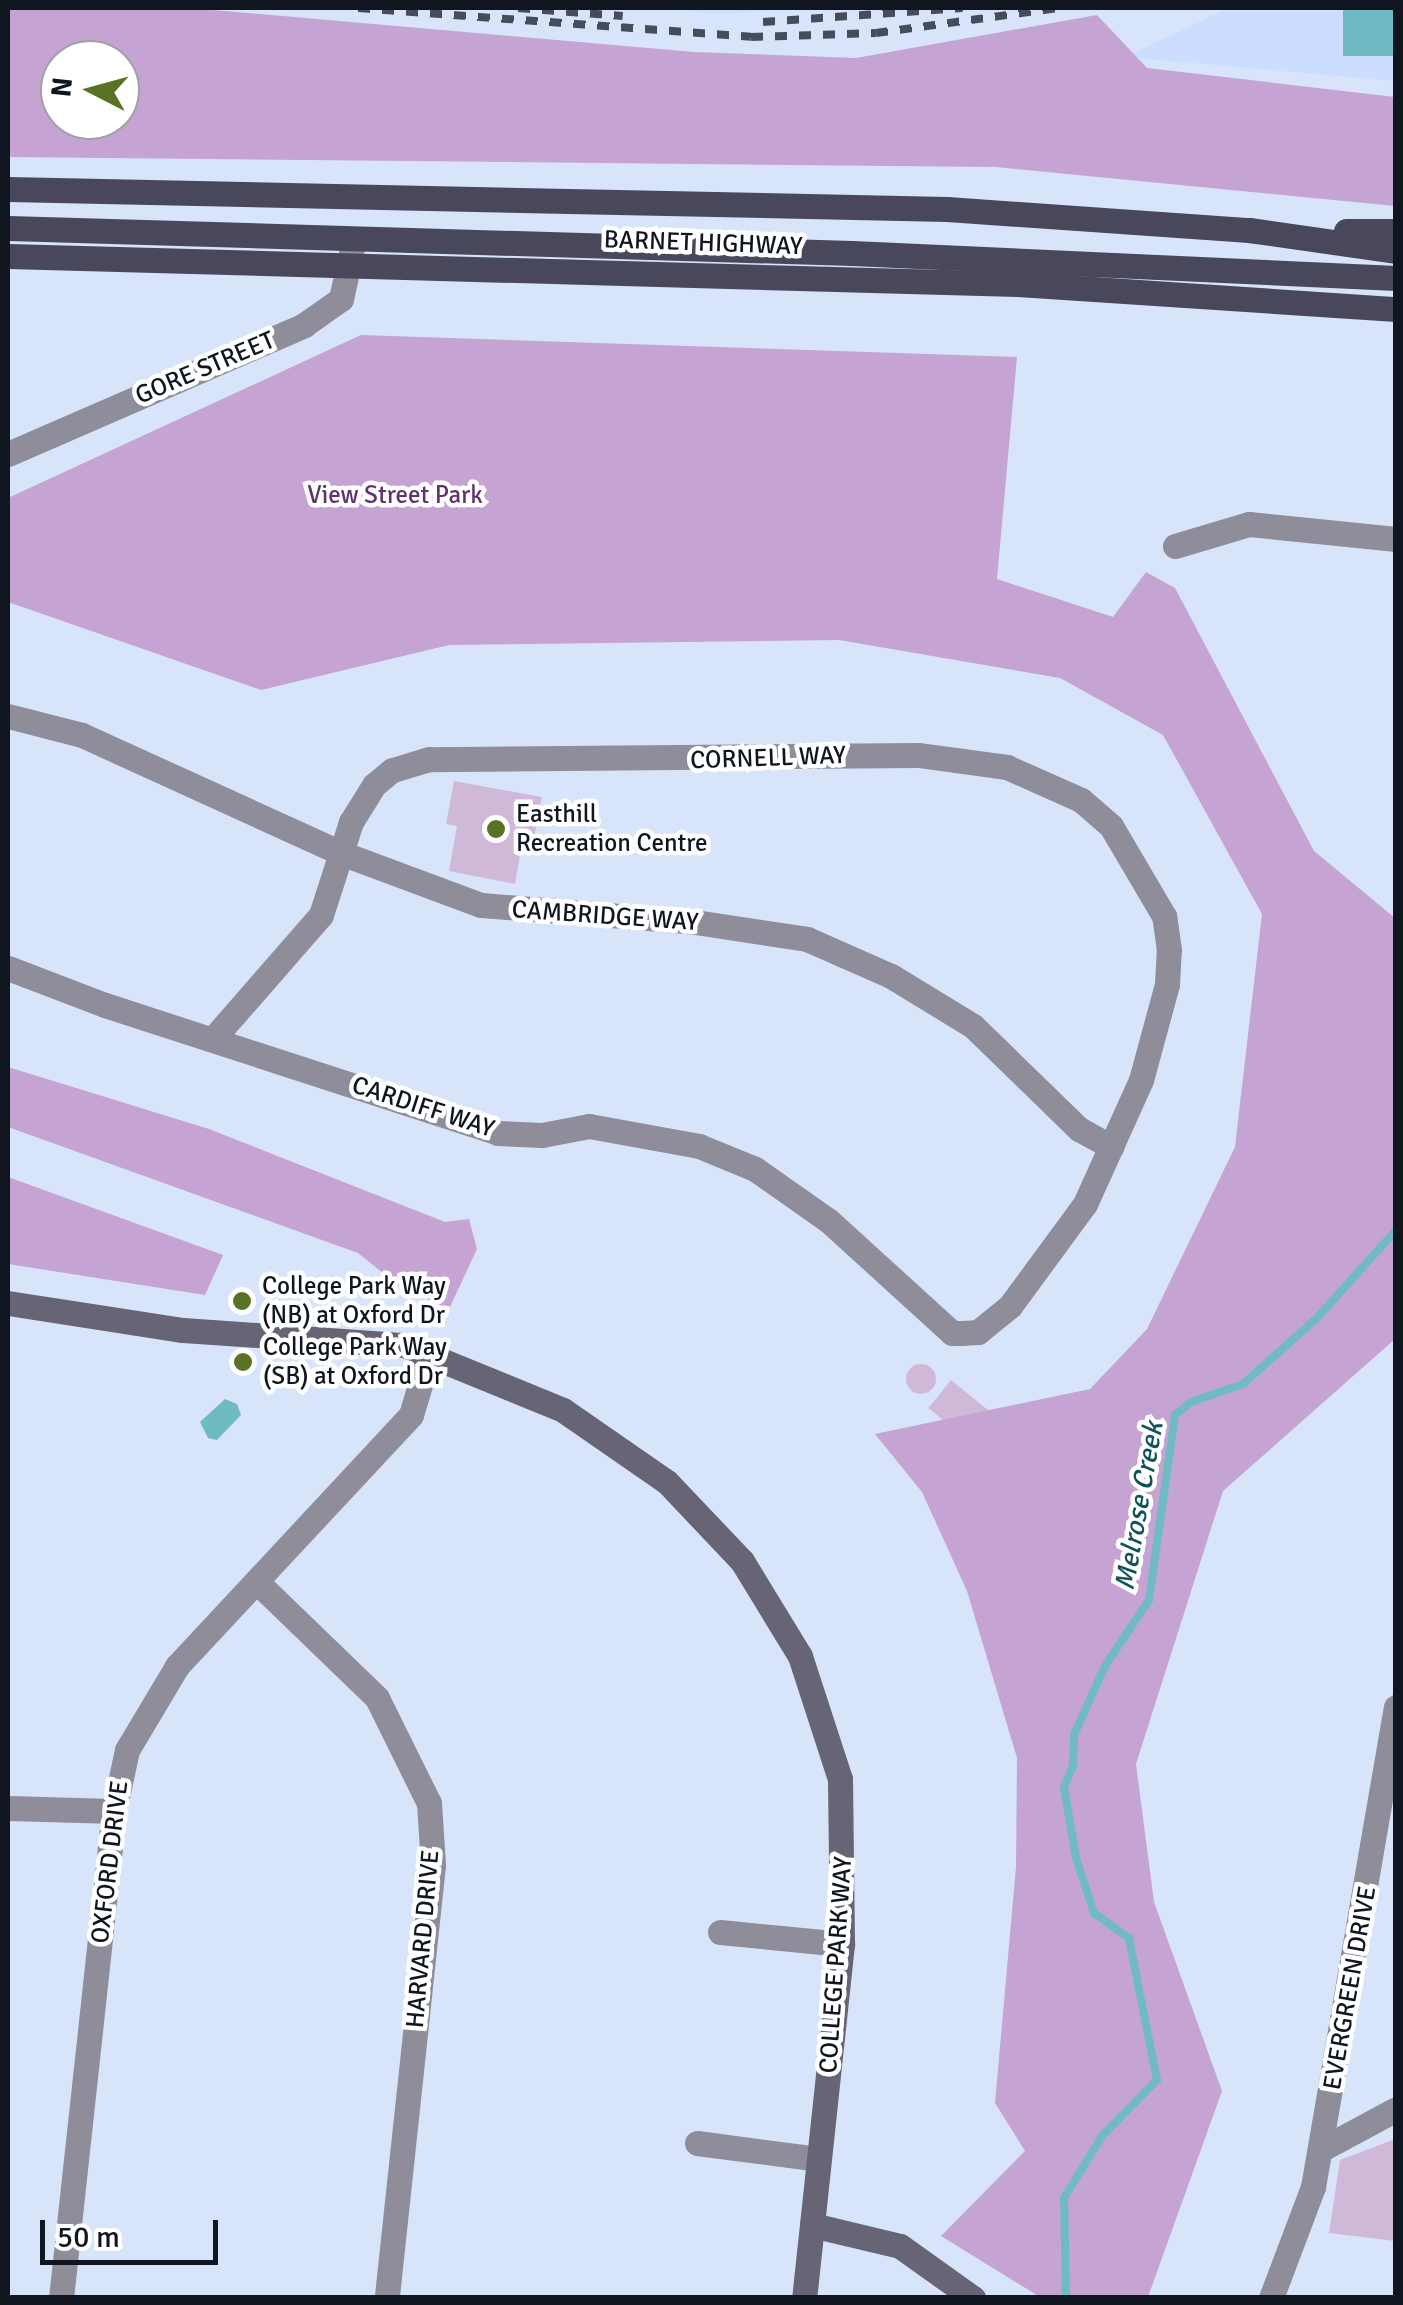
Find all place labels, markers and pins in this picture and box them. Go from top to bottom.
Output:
place label: Easthill Recreation Centre [516,800,708,859]
marker: Easthill Recreation Centre [485,818,507,840]
place label: College Park Way (NB) at Oxford Dr [262,1272,446,1331]
marker: College Park Way (NB) at Oxford Dr [231,1290,253,1312]
place label: College Park Way (SB) at Oxford Dr [263,1333,447,1392]
marker: College Park Way (SB) at Oxford Dr [232,1351,254,1373]

